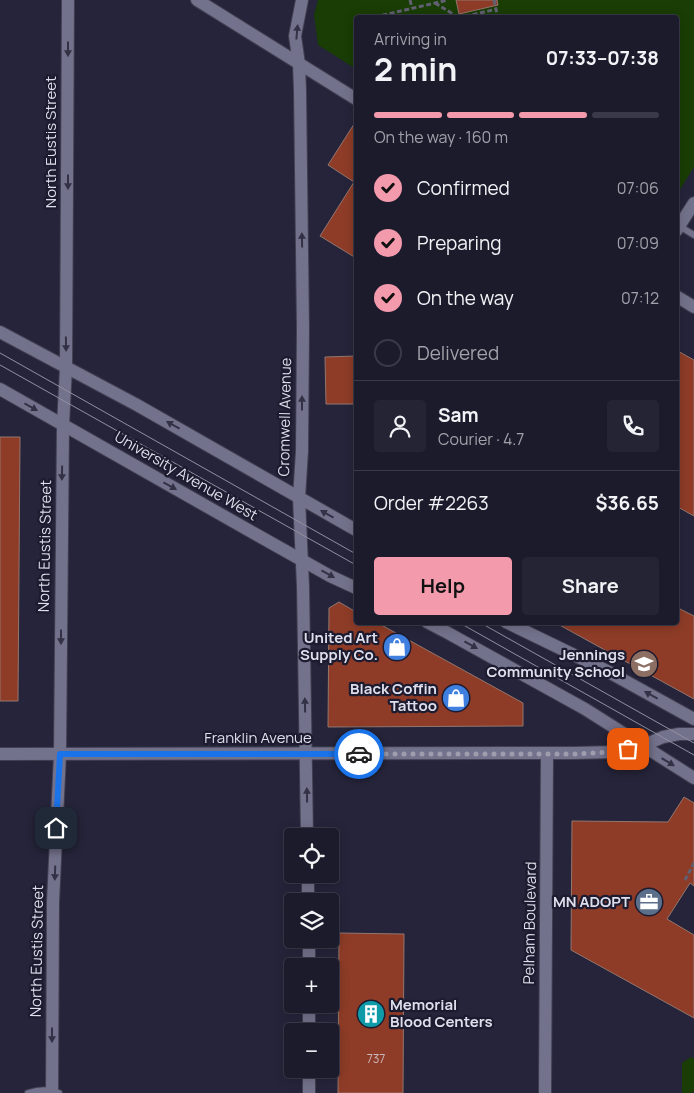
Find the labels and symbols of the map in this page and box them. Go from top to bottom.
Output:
one-way arrow [293,24,301,40]
one-way arrow [64,41,72,57]
street label: North Eustis Street [40,76,61,208]
one-way arrow [64,174,72,190]
one-way arrow [298,232,306,248]
one-way arrow [62,336,70,352]
street label: Cromwell Avenue [273,357,296,477]
one-way arrow [298,394,306,410]
one-way arrow [24,403,39,411]
one-way arrow [166,421,179,430]
street label: University Avenue West [111,426,262,525]
one-way arrow [58,466,66,482]
street label: North Eustis Street [33,480,56,612]
one-way arrow [163,481,177,490]
one-way arrow [320,510,335,518]
one-way arrow [321,570,335,578]
place label: United Art Supply Co. [300,627,378,665]
one-way arrow [56,629,64,645]
shop icon: United Art Supply Co. [382,632,412,662]
one-way arrow [463,641,478,649]
place label: Jennings Community School [486,644,625,682]
school or university icon: Jennings Community School [629,649,659,679]
place label: Black Coffin Tattoo [350,678,437,716]
shop icon: Black Coffin Tattoo [441,683,471,713]
one-way arrow [644,691,659,699]
one-way arrow [301,697,309,713]
street label: Franklin Avenue [204,727,312,748]
pin [607,728,649,770]
courier [334,729,384,779]
one-way arrow [661,758,674,767]
one-way arrow [302,787,310,803]
pin [35,807,77,849]
street label: Pelham Boulevard [518,861,541,985]
one-way arrow [50,865,58,881]
street label: North Eustis Street [25,885,48,1017]
office icon: MN ADOPT [634,887,664,917]
place label: MN ADOPT [553,891,630,912]
place label: Memorial Blood Centers [390,994,493,1032]
building icon: Memorial Blood Centers [356,999,386,1029]
one-way arrow [48,1027,56,1043]
house number: 737 [367,1050,385,1067]

